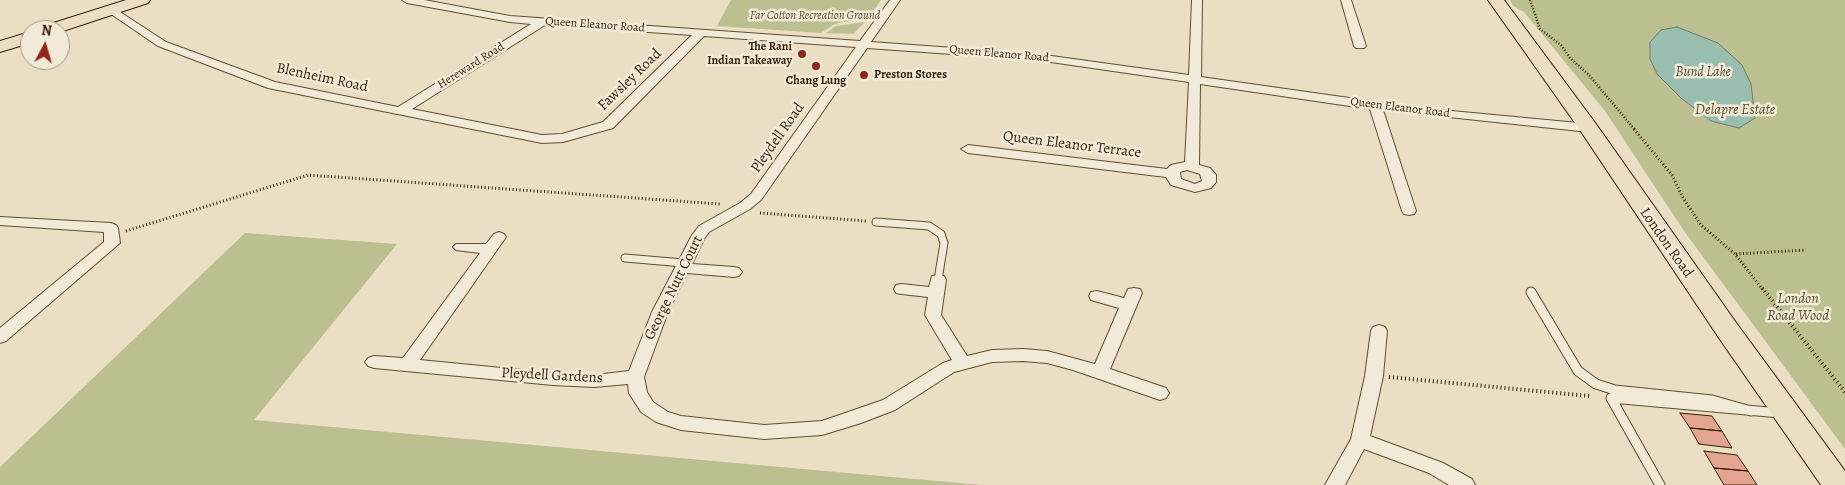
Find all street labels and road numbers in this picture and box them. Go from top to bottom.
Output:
street label: Queen Eleanor Road [545,14,645,36]
street label: Hereward Road [435,40,507,92]
street label: Queen Eleanor Road [949,42,1049,66]
street label: Fawsley Road [594,45,666,115]
street label: Blenheim Road [275,60,369,96]
street label: Queen Eleanor Road [1349,95,1451,121]
street label: Pleydell Road [747,100,809,176]
street label: Queen Eleanor Terrace [1002,128,1142,162]
street label: London Road [1635,205,1697,281]
street label: George Nutt Court [641,233,707,343]
street label: Pleydell Gardens [501,364,603,388]

